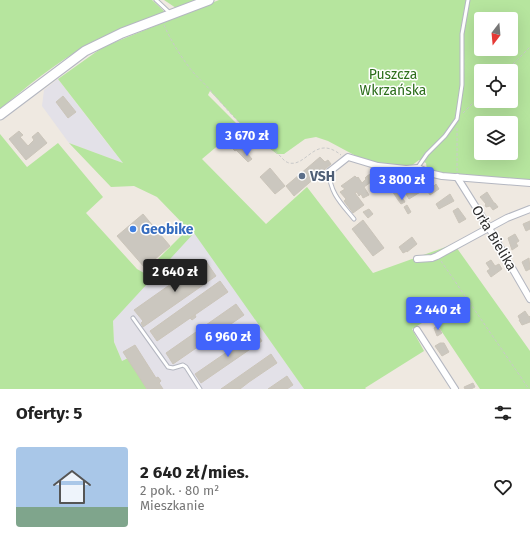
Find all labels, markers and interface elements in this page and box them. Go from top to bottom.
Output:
north arrow [474,12,518,56]
map controls [474,12,518,160]
button: locate [474,64,518,108]
park label: Puszcza Wkrzańska [360,66,426,99]
button: layers [474,116,518,160]
pin: 3 670 zł [206,123,288,157]
text: 3 670 zł [225,128,269,143]
pin: 3 800 zł [361,167,443,201]
place label: VSH [309,168,335,185]
marker: VSH [297,171,307,181]
text: 3 800 zł [379,172,425,187]
street label: Orła Bielika [468,202,520,274]
place label: Geobike [141,221,194,238]
marker: Geobike [128,224,138,234]
pin: 2 640 zł [134,259,216,293]
text: 2 640 zł [152,264,198,279]
pin: 2 440 zł [397,297,479,331]
text: 2 440 zł [415,302,461,317]
pin: 6 960 zł [187,324,269,358]
text: 6 960 zł [205,329,251,344]
icon: filters [492,402,514,424]
text: Oferty: 5 [16,403,82,424]
text: 2 640 zł/mies. [140,462,249,483]
icon: home [48,463,96,511]
icon: heart [492,476,514,498]
text: 2 pok. · 80 m² [140,483,219,498]
text: Mieszkanie [140,498,205,513]

